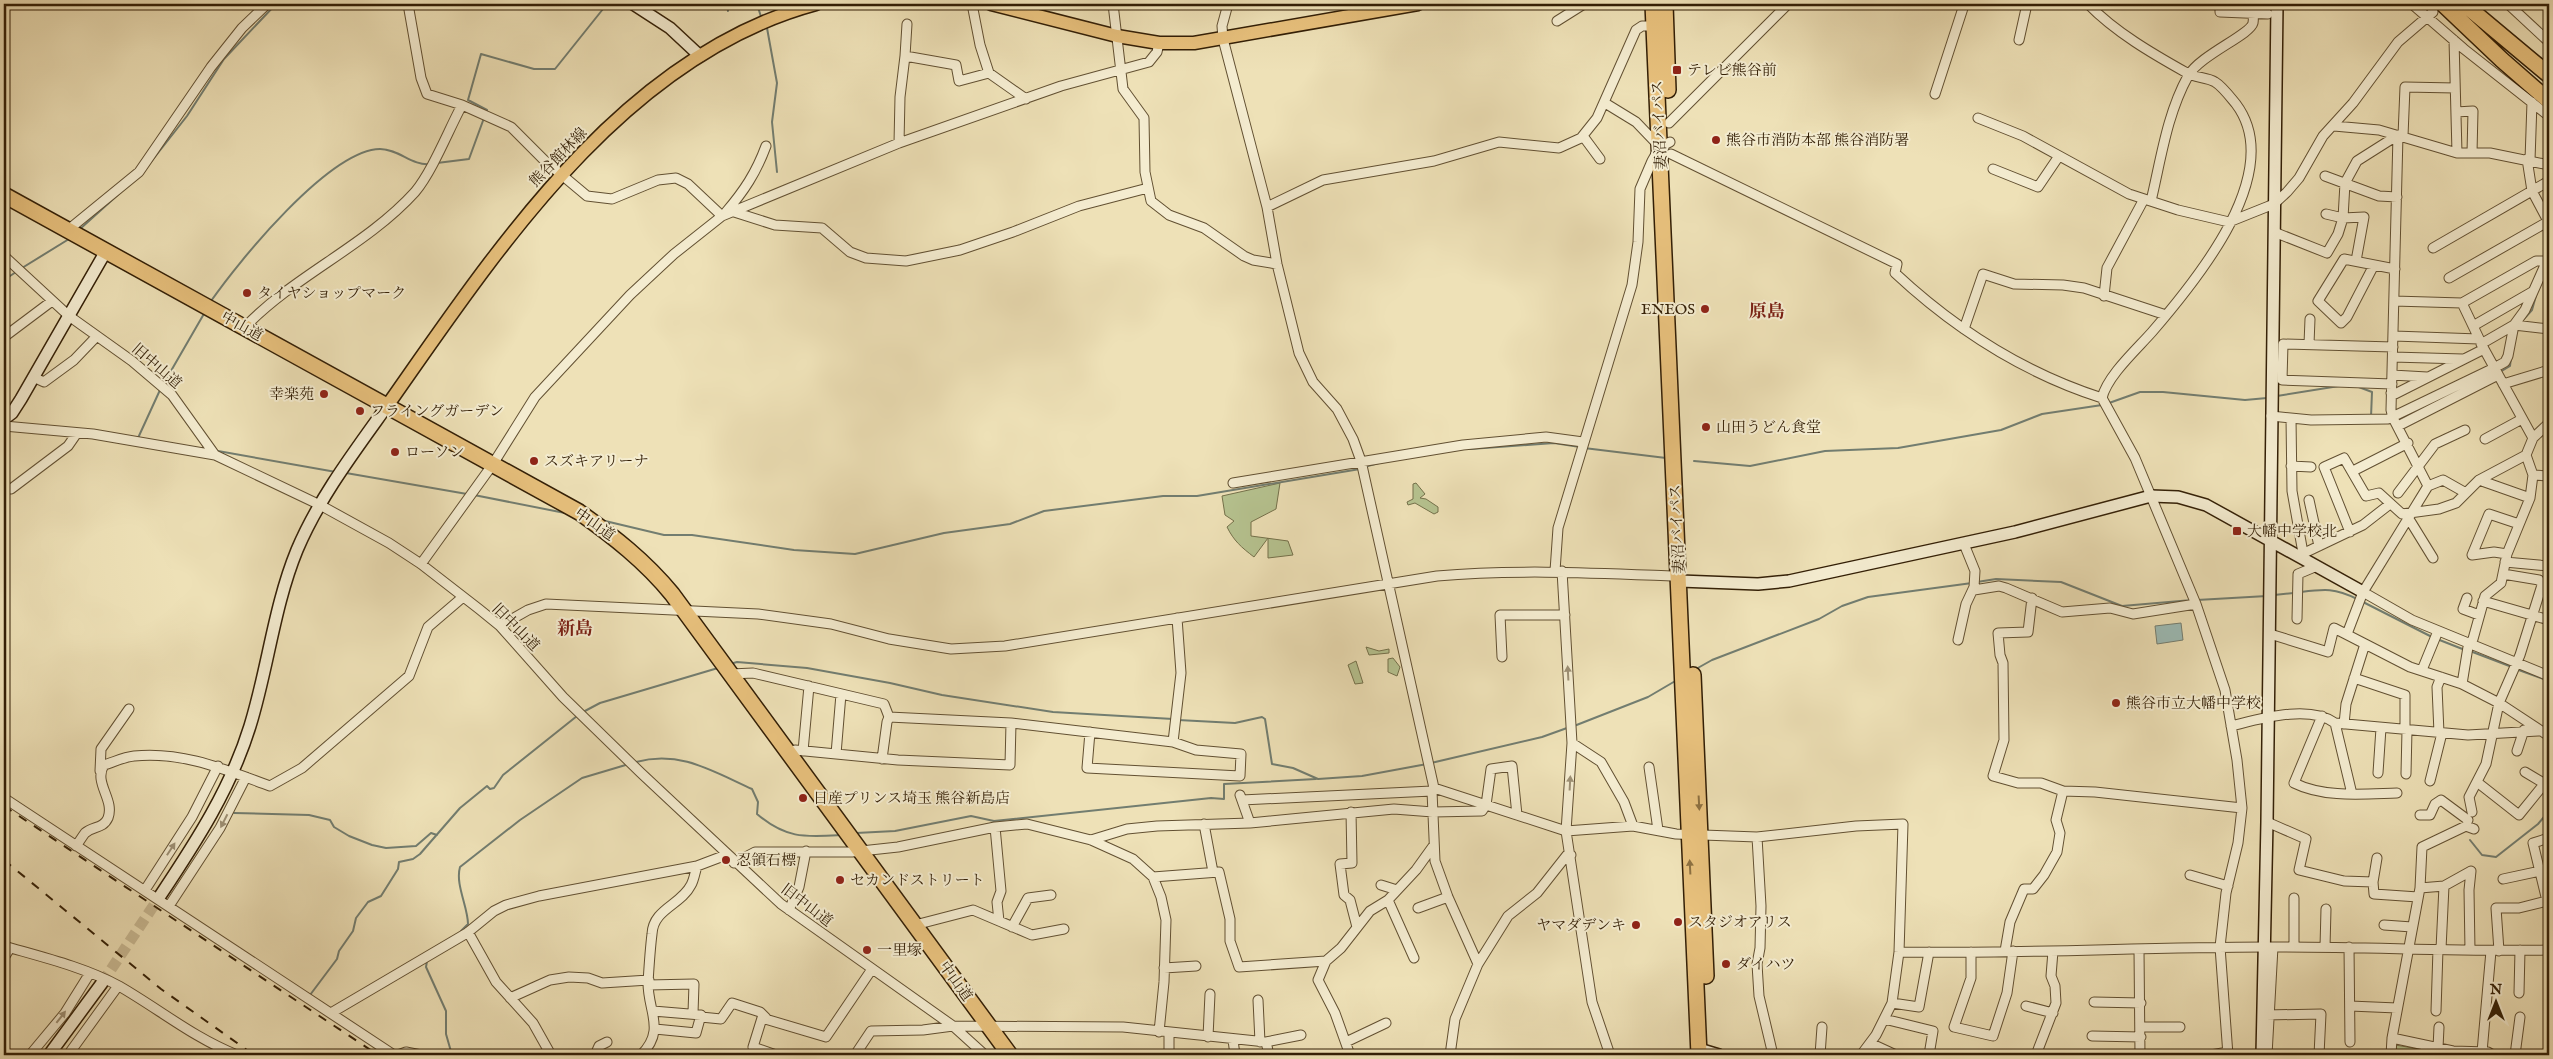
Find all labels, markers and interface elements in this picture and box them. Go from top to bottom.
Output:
place label: テレビ熊谷前 [1687,61,1777,80]
marker: テレビ熊谷前 [1671,64,1683,76]
street label: 妻沼バイパス [1648,80,1671,170]
street label: 熊谷館林線 [525,124,591,191]
place label: 熊谷市消防本部 熊谷消防署 [1726,131,1909,150]
marker: 熊谷市消防本部 熊谷消防署 [1710,134,1722,146]
place label: タイヤショップマーク [257,284,406,303]
marker: タイヤショップマーク [241,287,253,299]
place label: ENEOS [1641,300,1695,319]
district label: 原島 [1749,301,1785,324]
marker: ENEOS [1699,303,1711,315]
street label: 中山道 [217,307,266,346]
street label: 旧中山道 [128,340,186,393]
place label: 幸楽苑 [269,385,314,404]
marker: 幸楽苑 [318,388,330,400]
place label: フライングガーデン [370,402,504,421]
marker: フライングガーデン [354,405,366,417]
place label: 山田うどん食堂 [1716,418,1821,437]
marker: 山田うどん食堂 [1700,421,1712,433]
place label: ローソン [405,443,464,462]
marker: ローソン [389,446,401,458]
place label: スズキアリーナ [544,452,648,471]
marker: スズキアリーナ [528,455,540,467]
street label: 妻沼バイパス [1666,484,1689,574]
street label: 中山道 [571,504,619,545]
place label: 大幡中学校北 [2247,522,2337,541]
marker: 大幡中学校北 [2231,525,2243,537]
street label: 旧中山道 [488,599,544,655]
district label: 新島 [557,618,593,641]
one-way arrow [1564,665,1572,681]
place label: 熊谷市立大幡中学校 [2126,694,2261,713]
marker: 熊谷市立大幡中学校 [2110,697,2122,709]
one-way arrow [1566,774,1574,790]
place label: 日産プリンス埼玉 熊谷新島店 [813,789,1010,808]
marker: 日産プリンス埼玉 熊谷新島店 [797,792,809,804]
one-way arrow [1695,796,1703,812]
one-way arrow [220,813,228,828]
one-way arrow [167,843,176,856]
place label: 忍領石標 [736,851,796,870]
marker: 忍領石標 [720,854,732,866]
one-way arrow [1686,858,1694,874]
place label: セカンドストリート [850,871,985,890]
marker: セカンドストリート [834,874,846,886]
street label: 旧中山道 [777,880,836,931]
place label: スタジオアリス [1688,913,1792,932]
place label: ヤマダデンキ [1536,916,1626,935]
marker: スタジオアリス [1672,916,1684,928]
marker: ヤマダデンキ [1630,919,1642,931]
place label: 一里塚 [877,941,922,960]
marker: 一里塚 [861,944,873,956]
place label: ダイハツ [1736,955,1795,974]
street label: 中山道 [935,958,977,1005]
marker: ダイハツ [1720,958,1732,970]
north arrow [2470,976,2520,1026]
text: N [2489,981,2502,999]
one-way arrow [55,1011,66,1024]

